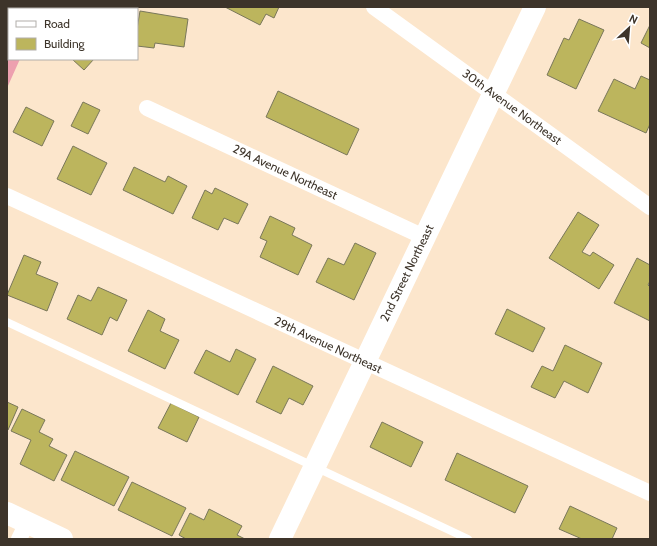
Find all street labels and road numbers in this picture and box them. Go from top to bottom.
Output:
street label: 30th Avenue Northeast [460,66,565,148]
street label: 29A Avenue Northeast [230,141,340,202]
street label: 2nd Street Northeast [377,222,437,324]
street label: 29th Avenue Northeast [272,313,385,376]

